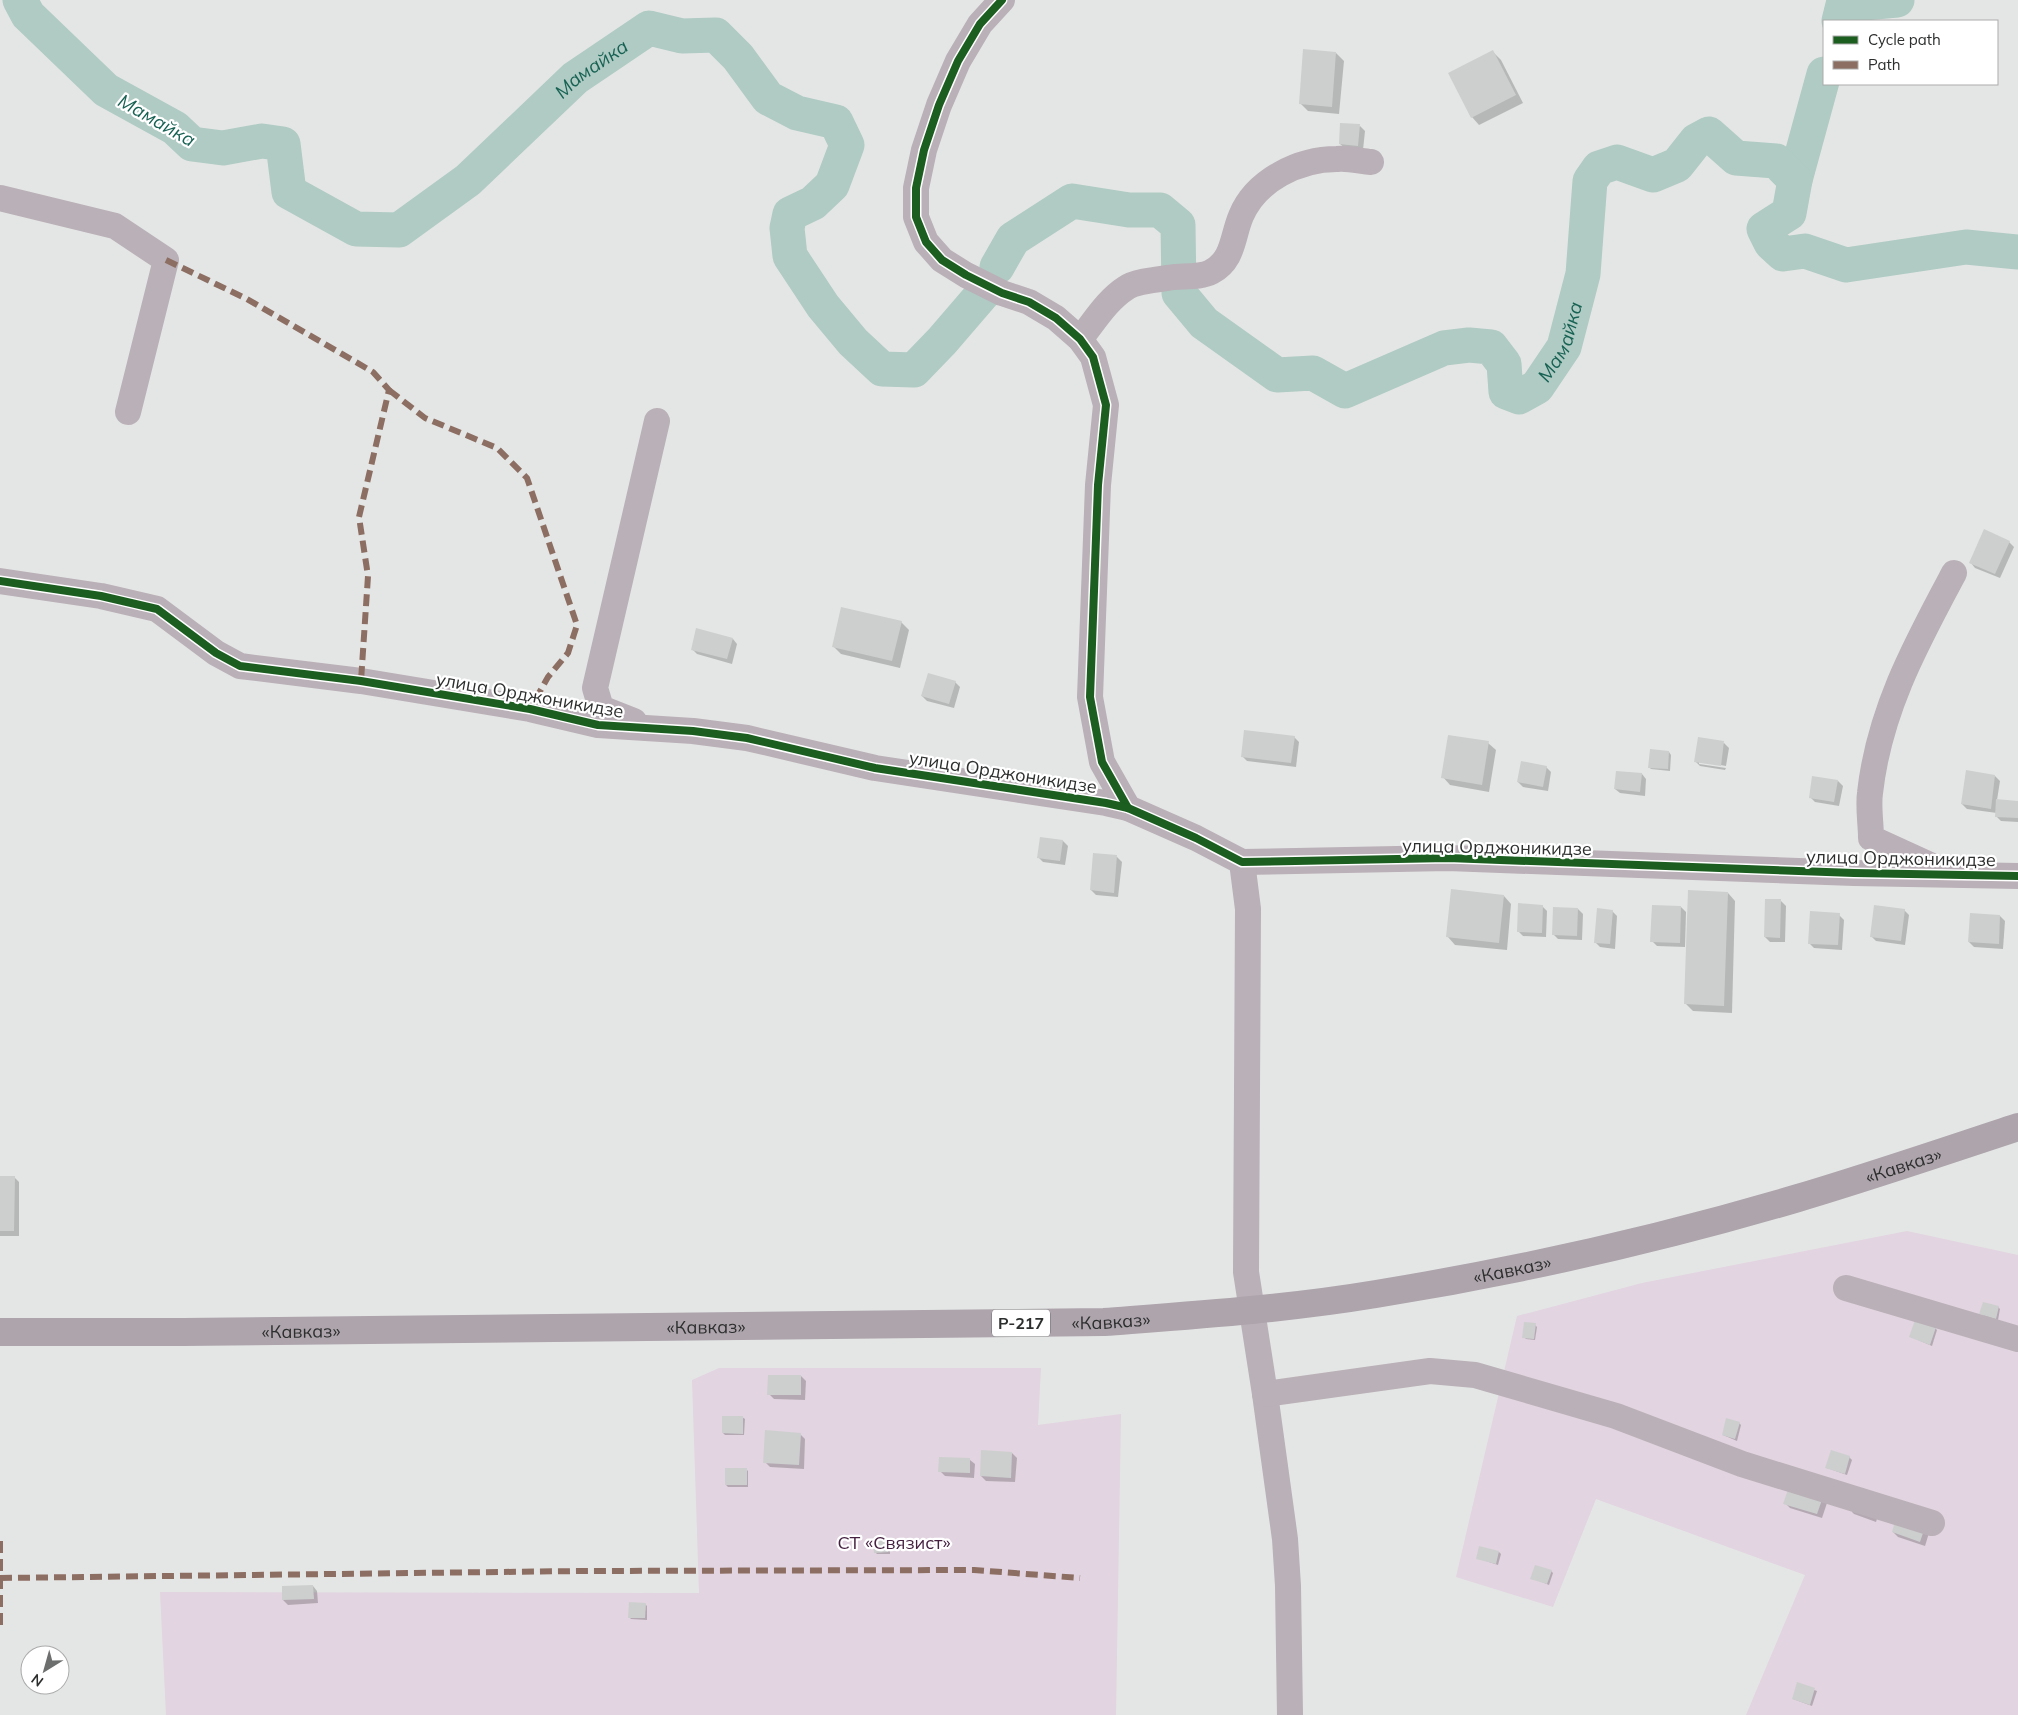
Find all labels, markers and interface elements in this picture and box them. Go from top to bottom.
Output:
legend [1823,20,1998,85]
text: Cycle path [1868,30,1941,49]
water label: Мамайка [549,34,633,103]
text: Path [1868,55,1900,74]
water label: Мамайка [114,88,200,152]
water label: Мамайка [1532,299,1587,386]
street label: улица Орджоникидзе [434,667,626,723]
street label: улица Орджоникидзе [907,746,1099,798]
street label: улица Орджоникидзе [1402,834,1592,860]
street label: улица Орджоникидзе [1806,845,1996,871]
street label: «Кавказ» [1862,1142,1944,1188]
street label: «Кавказ» [1471,1250,1553,1288]
street label: «Кавказ» [1071,1307,1151,1334]
road number: Р-217 [992,1310,1050,1336]
street label: «Кавказ» [666,1314,745,1338]
street label: «Кавказ» [262,1319,340,1343]
park label: СТ «Связист» [837,1531,951,1554]
north arrow [20,1645,70,1695]
text: N [28,1670,47,1691]

